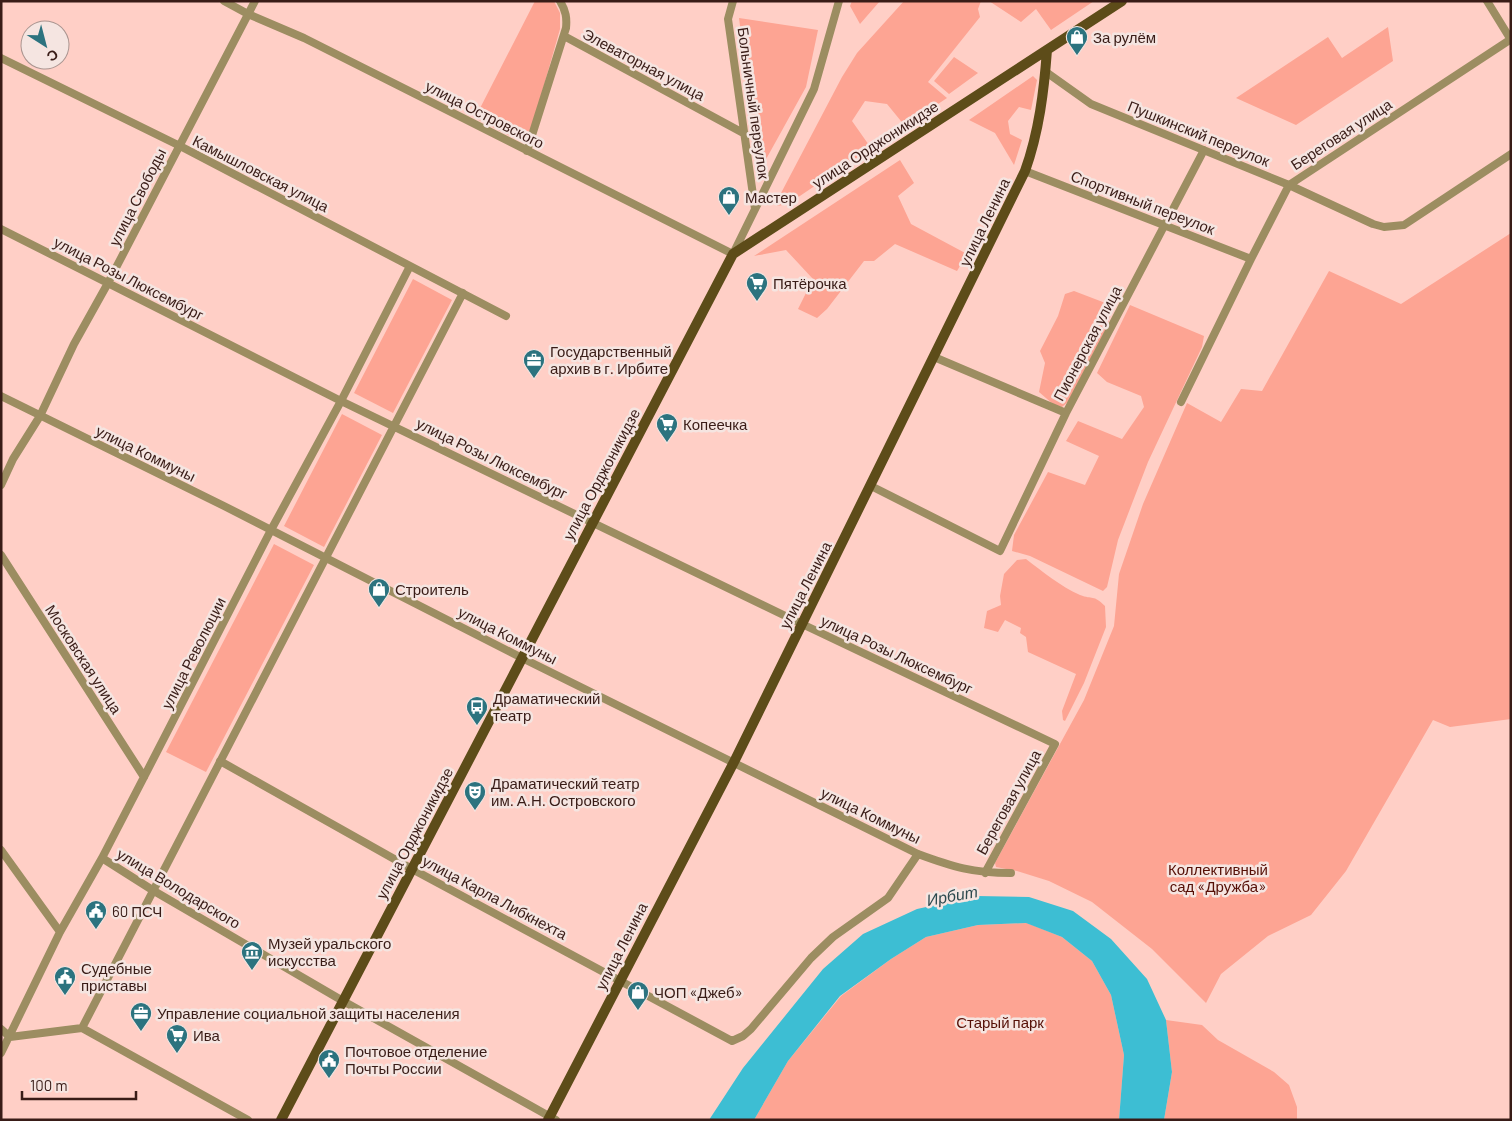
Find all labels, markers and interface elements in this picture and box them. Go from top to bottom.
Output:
north arrow [20,20,70,70]
street label: Элеваторная улица [580,24,709,104]
shop icon: За рулём [1065,25,1089,56]
street label: Больничный переулок [734,26,774,181]
place label: За рулём [1093,28,1156,46]
text: С [44,46,62,66]
street label: улица Островского [423,76,547,152]
street label: Береговая улица [1287,94,1395,173]
street label: Пушкинский переулок [1125,96,1273,170]
street label: улица Орджоникидзе [809,97,941,191]
street label: Камышловская улица [190,131,333,215]
street label: улица Свободы [105,145,169,249]
street label: Спортивный переулок [1068,166,1218,238]
street label: улица Ленина [955,174,1013,269]
shop icon: Мастер [717,185,741,216]
place label: Мастер [745,188,797,206]
street label: улица Розы Люксембург [51,232,207,324]
supermarket icon: Пятёрочка [745,271,769,302]
place label: Пятёрочка [773,274,847,292]
street label: Пионерская улица [1049,282,1125,404]
place label: Государственный архив в г. Ирбите [550,342,672,377]
office icon: Государственный архив в г. Ирбите [522,348,546,379]
street label: улица Орджоникидзе [559,405,643,543]
supermarket icon: Копеечка [655,412,679,443]
street label: улица Розы Люксембург [414,414,571,503]
place label: Копеечка [683,415,748,433]
street label: улица Коммуны [93,421,199,485]
street label: улица Ленина [775,538,835,632]
shop icon: Строитель [367,577,391,608]
place label: Строитель [395,580,469,598]
street label: улица Революции [157,594,229,712]
street label: Московская улица [42,601,126,717]
street label: улица Коммуны [455,602,561,668]
street label: улица Розы Люксембург [818,611,976,697]
place label: Драматический театр [493,689,600,724]
bus stop icon: Драматический театр [465,695,489,726]
street label: Береговая улица [972,746,1045,857]
street label: улица Орджоникидзе [372,764,456,902]
place label: Драматический театр им. А.Н. Островского [491,774,640,809]
theatre icon: Драматический театр им. А.Н. Островского [463,780,487,811]
street label: улица Коммуны [818,783,924,847]
street label: улица Володарского [114,844,244,932]
street label: улица Карла Либкнехта [420,851,571,943]
park label: Коллективный сад «Дружба» [1168,860,1268,895]
water label: Ирбит [925,881,979,909]
public building icon: 60 ПСЧ [84,899,108,930]
street label: улица Ленина [591,899,651,993]
place label: 60 ПСЧ [112,902,162,920]
place label: Музей уральского искусства [268,934,391,969]
museum icon: Музей уральского искусства [240,940,264,971]
place label: Судебные приставы [81,959,152,994]
public building icon: Судебные приставы [53,965,77,996]
shop icon: ЧОП «Джеб» [626,980,650,1011]
place label: ЧОП «Джеб» [654,983,743,1001]
office icon: Управление социальной защиты населения [129,1001,153,1032]
place label: Управление социальной защиты населения [157,1004,460,1022]
park label: Старый парк [956,1013,1044,1031]
supermarket icon: Ива [165,1023,189,1054]
place label: Ива [193,1026,221,1044]
place label: Почтовое отделение Почты России [345,1042,487,1077]
public building icon: Почтовое отделение Почты России [317,1048,341,1079]
scale bar [22,1068,136,1100]
text: 100 m [30,1076,68,1094]

